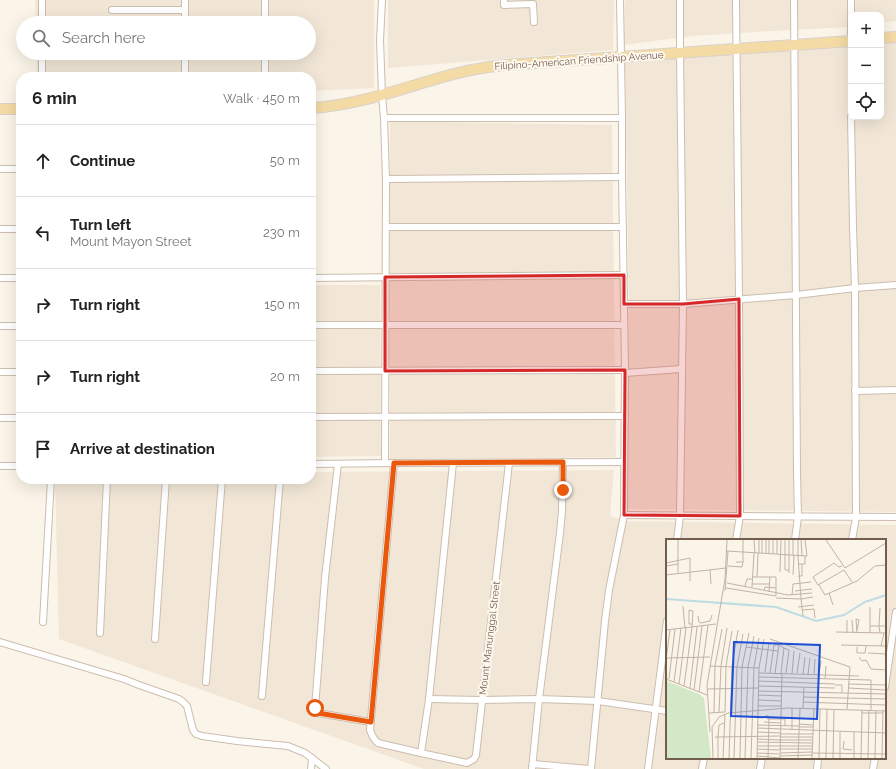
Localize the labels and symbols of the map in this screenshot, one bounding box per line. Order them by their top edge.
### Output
street label: Filipino-American Friendship Avenue [494,49,664,72]
route end [554,481,572,499]
inset map [666,539,886,759]
street label: Mount Manunggal Street [477,580,502,696]
route start [306,699,324,717]

